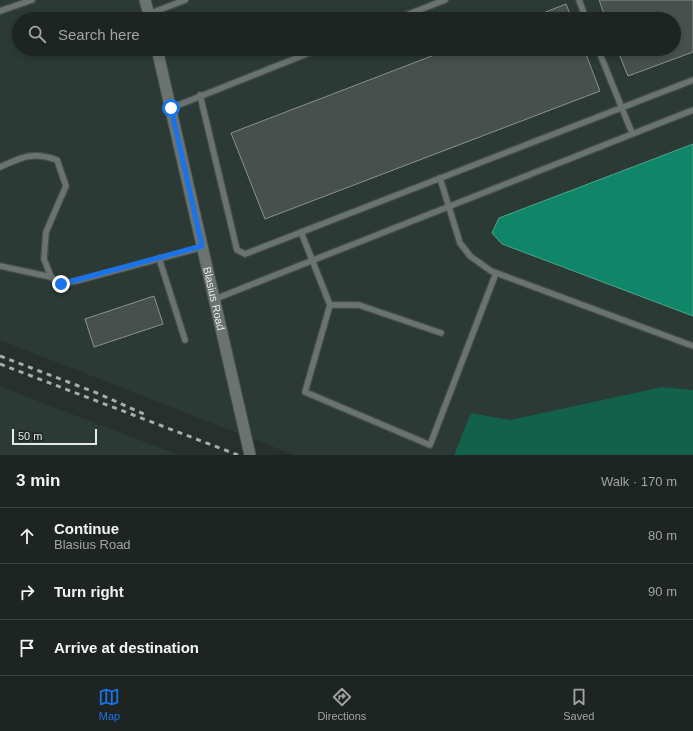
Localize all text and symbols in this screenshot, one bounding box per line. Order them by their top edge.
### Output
search box [12,12,681,56]
icon: search [26,23,48,45]
text: Search here [58,26,140,43]
route start [162,99,180,117]
street label: Blasius Road [201,266,227,332]
route end [52,275,70,293]
scale bar [12,427,97,446]
text: 50 m [18,430,42,442]
text: 3 min [16,471,60,490]
text: Walk · 170 m [601,474,677,489]
text: Continue [54,520,119,537]
icon: ahead [16,525,38,547]
text: 80 m [648,528,677,543]
text: Blasius Road [54,537,131,552]
icon: right [16,581,38,603]
text: Turn right [54,583,124,600]
text: 90 m [648,584,677,599]
icon: arrive [16,637,38,659]
text: Arrive at destination [54,639,199,656]
tab: Map [98,686,120,722]
tab: Directions [317,686,366,722]
tab: Saved [563,686,594,722]

